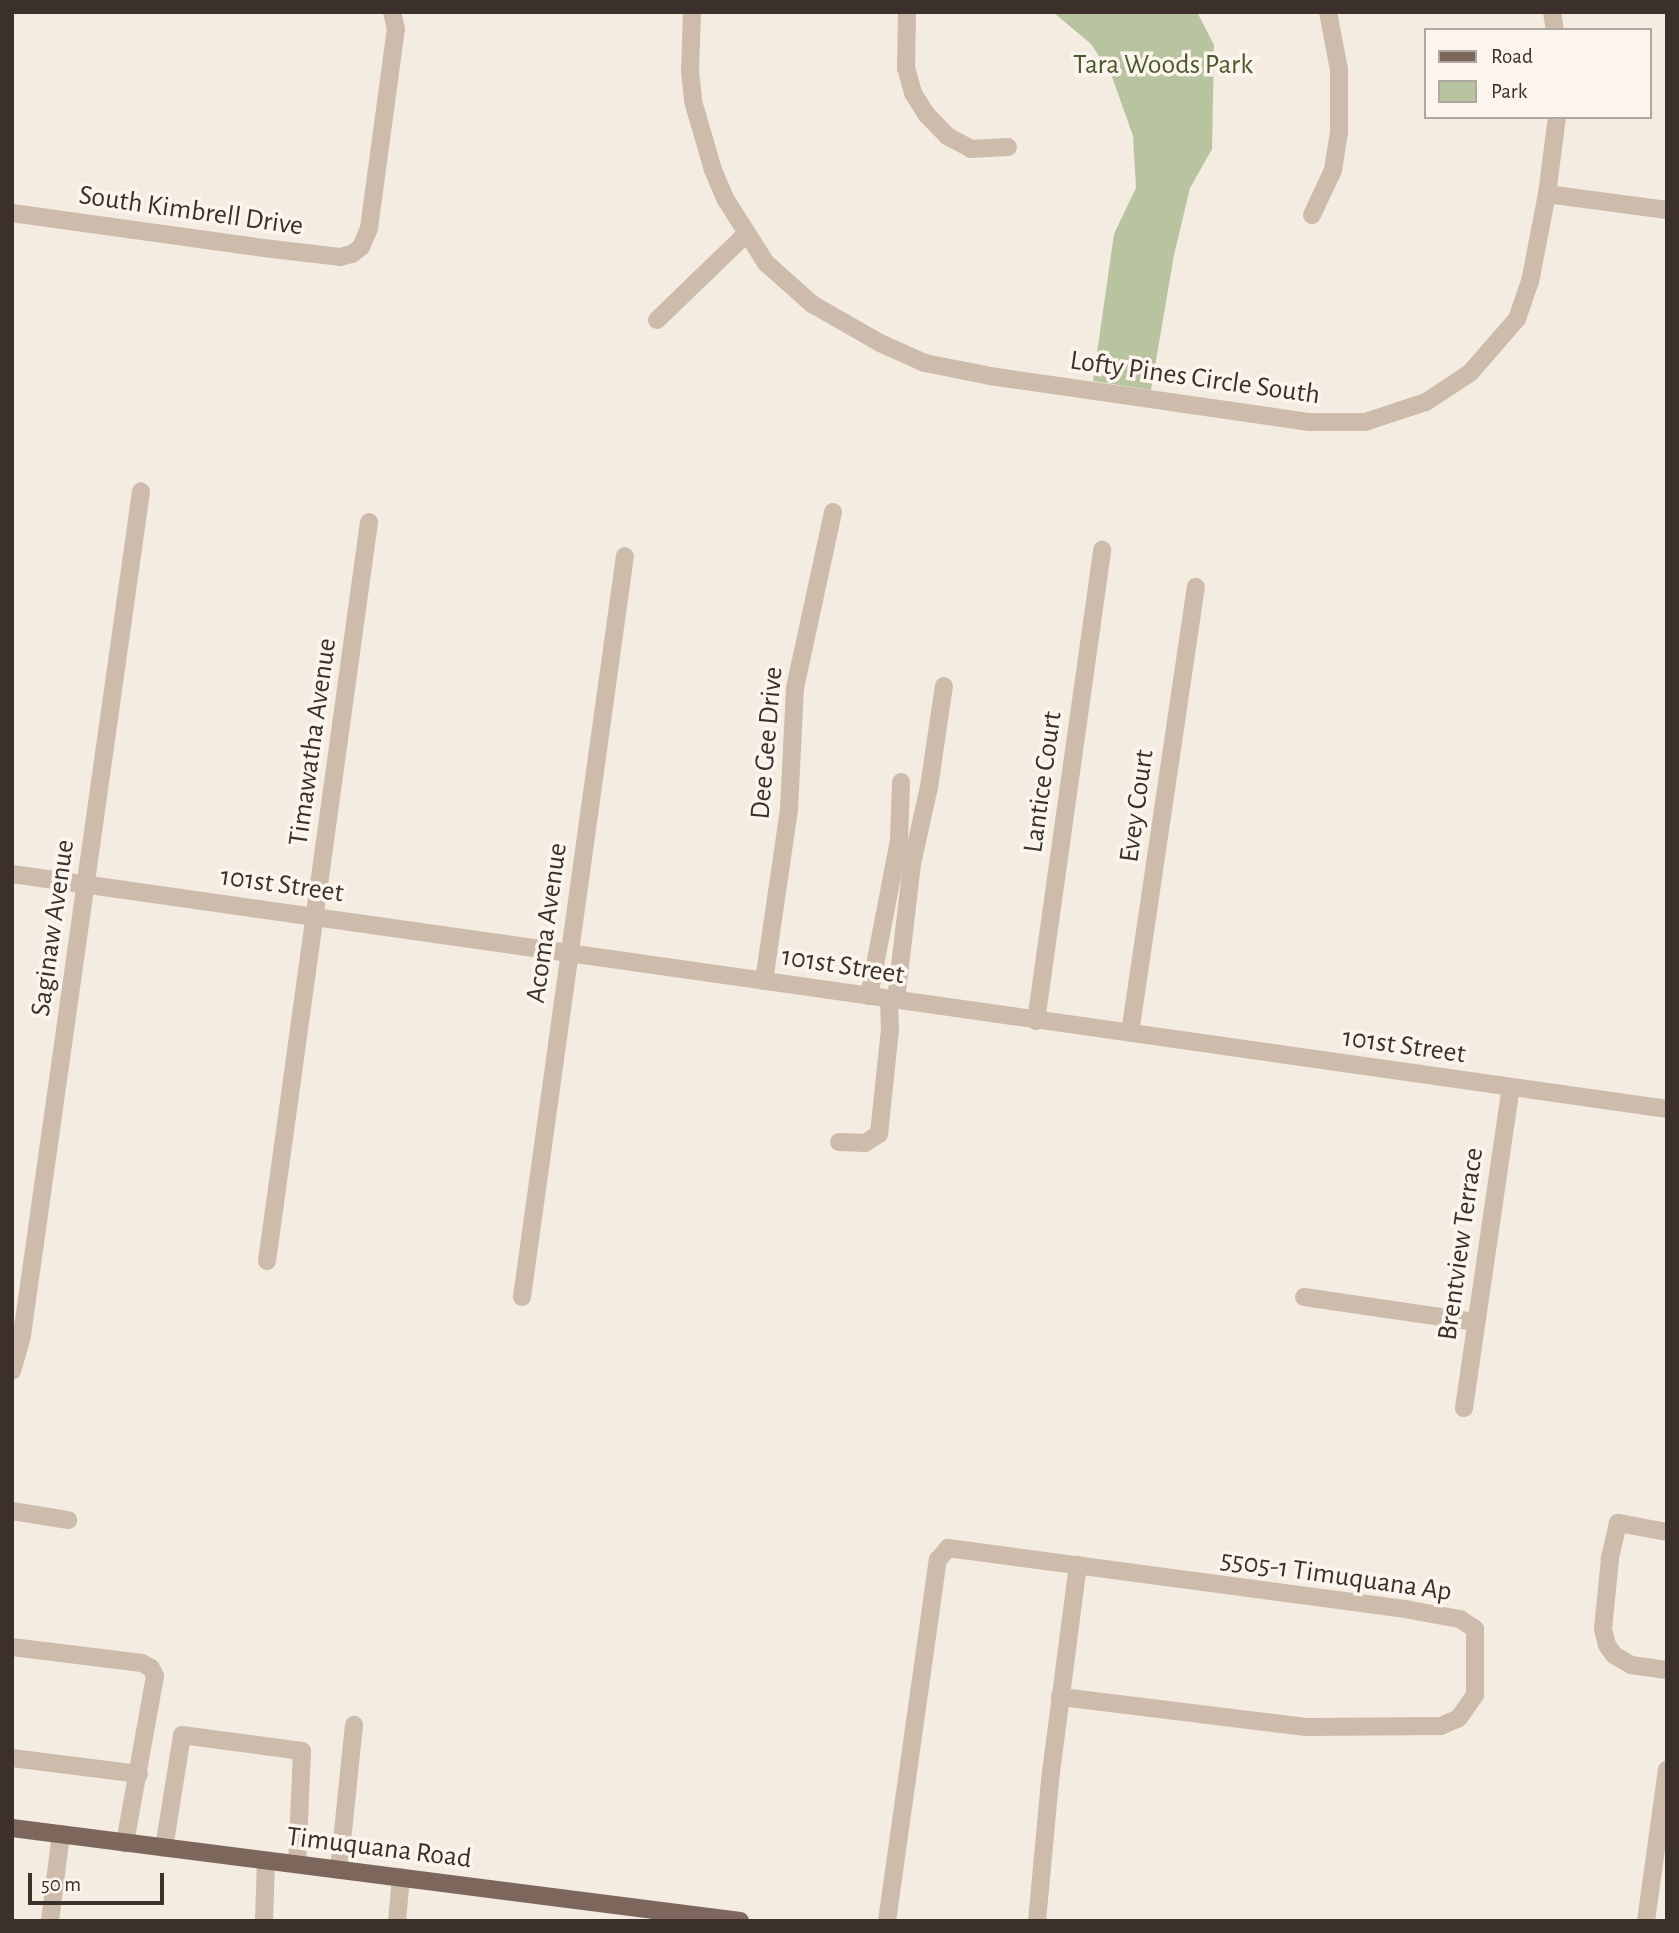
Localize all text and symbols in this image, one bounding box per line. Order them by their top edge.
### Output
legend [1424,28,1651,119]
text: Road [1491,46,1533,67]
park label: Tara Woods Park [1073,48,1253,82]
text: Park [1491,81,1527,102]
street label: South Kimbrell Drive [77,179,305,243]
street label: Lofty Pines Circle South [1068,344,1322,412]
street label: Timawatha Avenue [282,636,344,848]
street label: Dee Gee Drive [744,665,790,821]
street label: Lantice Court [1016,709,1070,855]
street label: Evey Court [1112,748,1162,864]
street label: Saginaw Avenue [24,837,82,1019]
street label: Acoma Avenue [519,841,575,1005]
street label: 101st Street [218,860,346,910]
street label: 101st Street [779,940,907,992]
street label: 101st Street [1340,1021,1468,1071]
street label: Brentview Terrace [1431,1145,1491,1343]
street label: 5505-1 Timuquana Ap [1218,1543,1454,1609]
street label: Timuquana Road [285,1820,473,1876]
scale bar [32,1860,168,1904]
text: 50 m [41,1874,81,1895]

